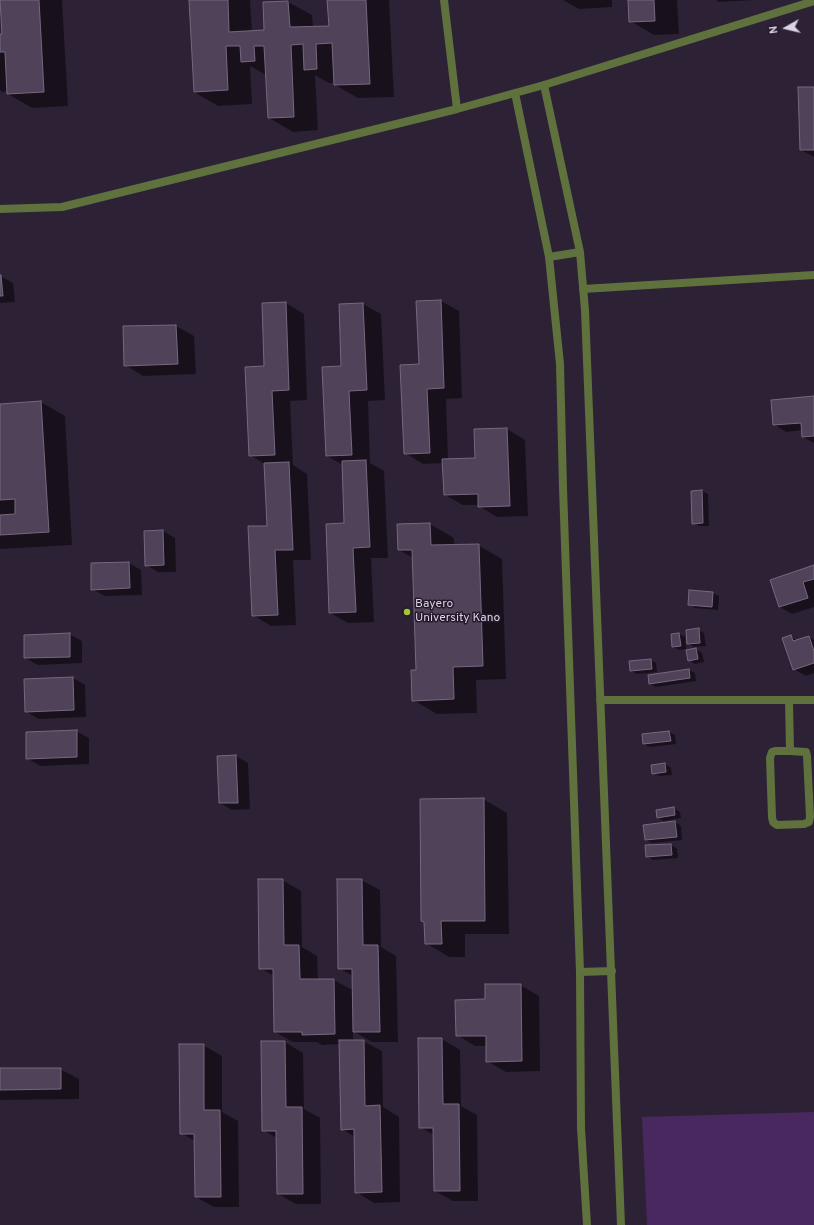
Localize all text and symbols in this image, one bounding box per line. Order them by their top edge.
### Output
north arrow [766,8,806,48]
text: N [767,25,782,35]
place label: Bayero University Kano [415,598,500,626]
marker: Bayero University Kano [402,607,412,617]

